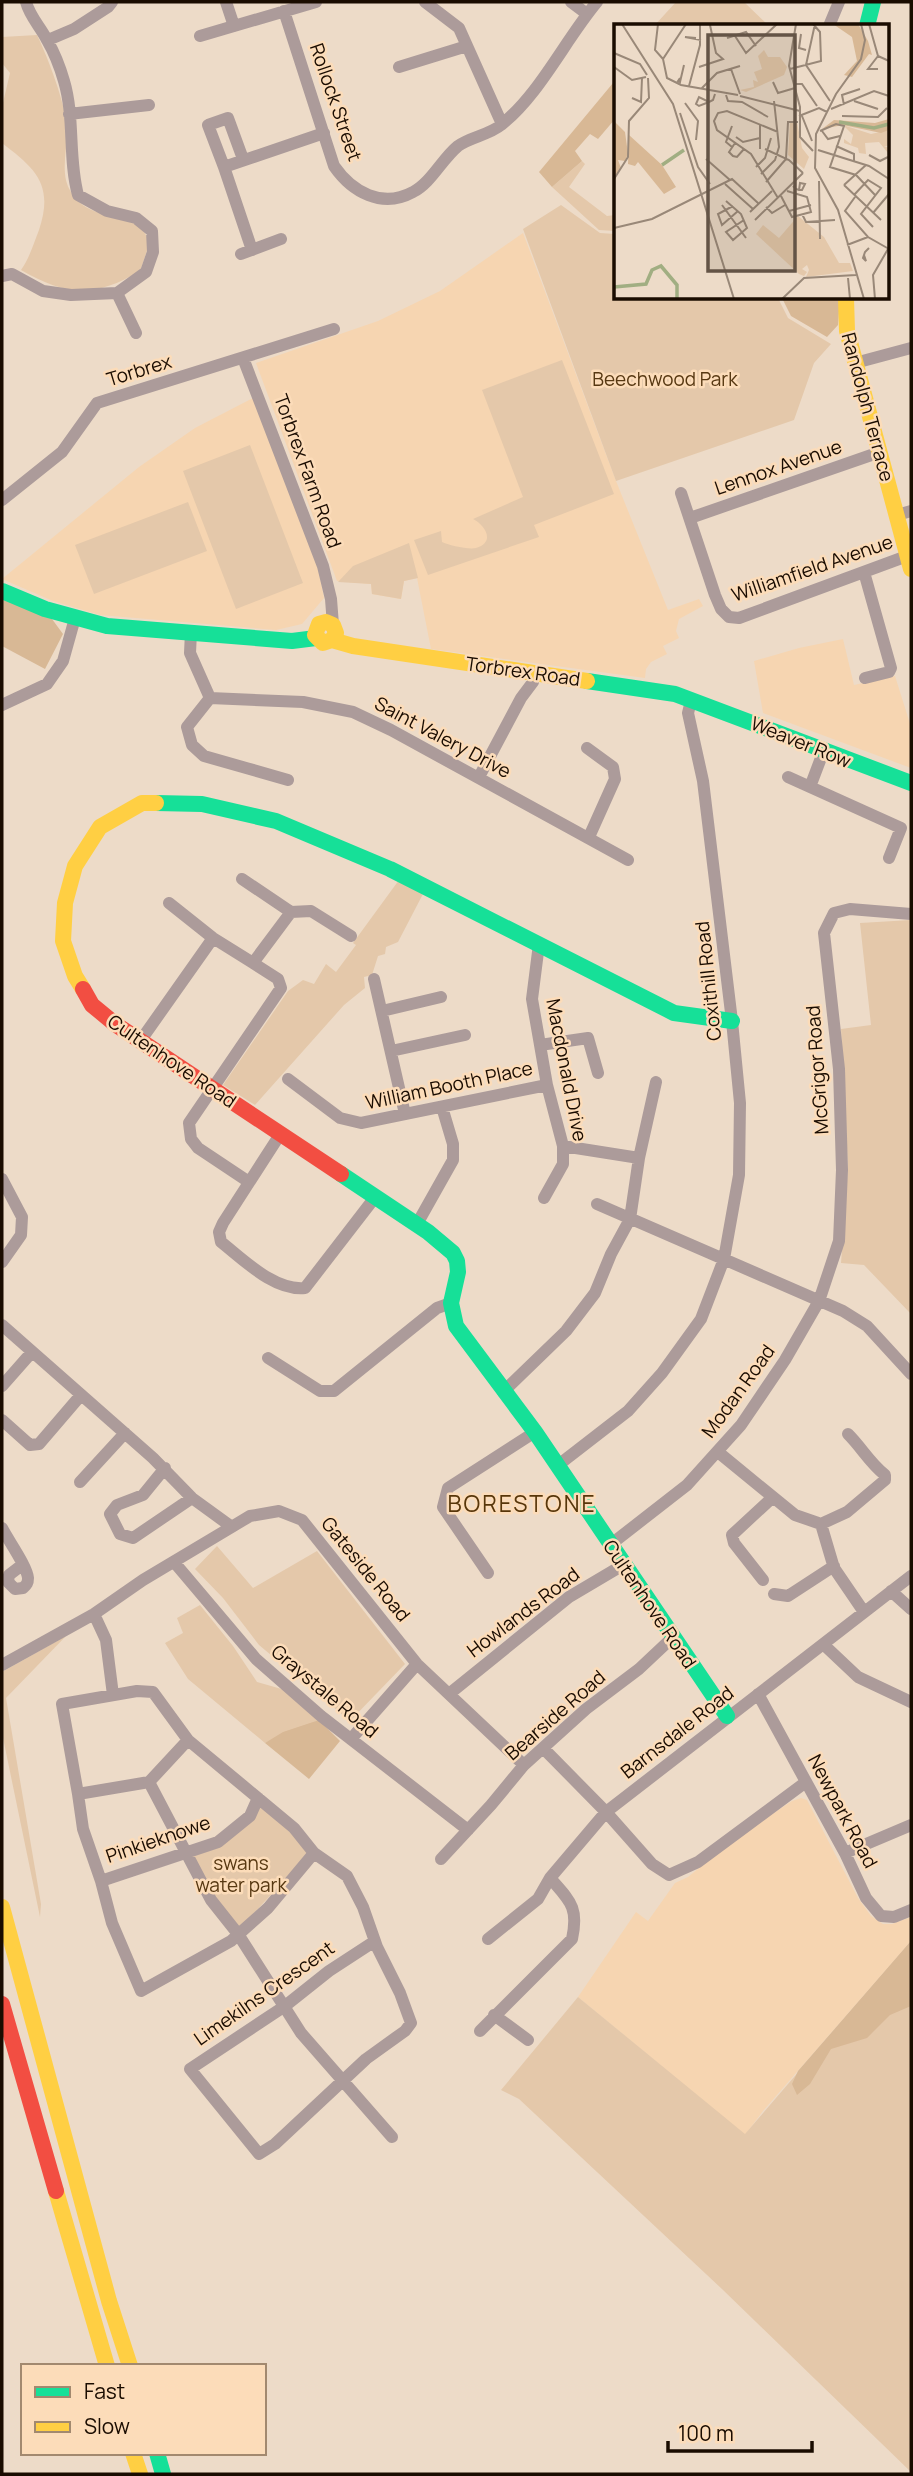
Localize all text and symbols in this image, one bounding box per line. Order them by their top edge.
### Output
inset map [614,24,888,299]
street label: Rollock Street [304,40,368,164]
street label: Randolph Terrace [836,330,900,484]
street label: Torbrex [103,348,175,392]
park label: Beechwood Park [592,366,738,392]
street label: Torbrex Farm Road [268,390,348,552]
street label: Lennox Avenue [711,433,845,501]
street label: Williamfield Avenue [728,528,896,608]
street label: Torbrex Road [464,650,582,692]
street label: Saint Valery Drive [370,690,516,784]
street label: Weaver Row [747,710,855,774]
street label: Coxithill Road [689,920,727,1042]
street label: Macdonald Drive [540,996,594,1144]
street label: McGrigor Road [800,1005,834,1135]
street label: Cultenhove Road [103,1008,241,1114]
street label: William Booth Place [363,1055,535,1115]
street label: Modan Road [695,1339,781,1443]
district label: BORESTONE [447,1487,597,1519]
street label: Gateside Road [316,1511,416,1627]
street label: Cultenhove Road [597,1535,703,1673]
street label: Howlands Road [461,1561,585,1663]
street label: Graystale Road [266,1638,384,1744]
street label: Bearside Road [499,1664,611,1766]
street label: Barnsdale Road [615,1680,739,1784]
street label: Newpark Road [802,1750,884,1872]
street label: Pinkieknowe [102,1809,214,1869]
park label: swans water park [195,1850,287,1898]
street label: Limekilns Crescent [189,1935,339,2051]
legend [21,2364,266,2455]
text: Fast [84,2377,125,2405]
scale bar [668,2410,811,2454]
text: Slow [84,2412,130,2440]
text: 100 m [678,2419,734,2447]

